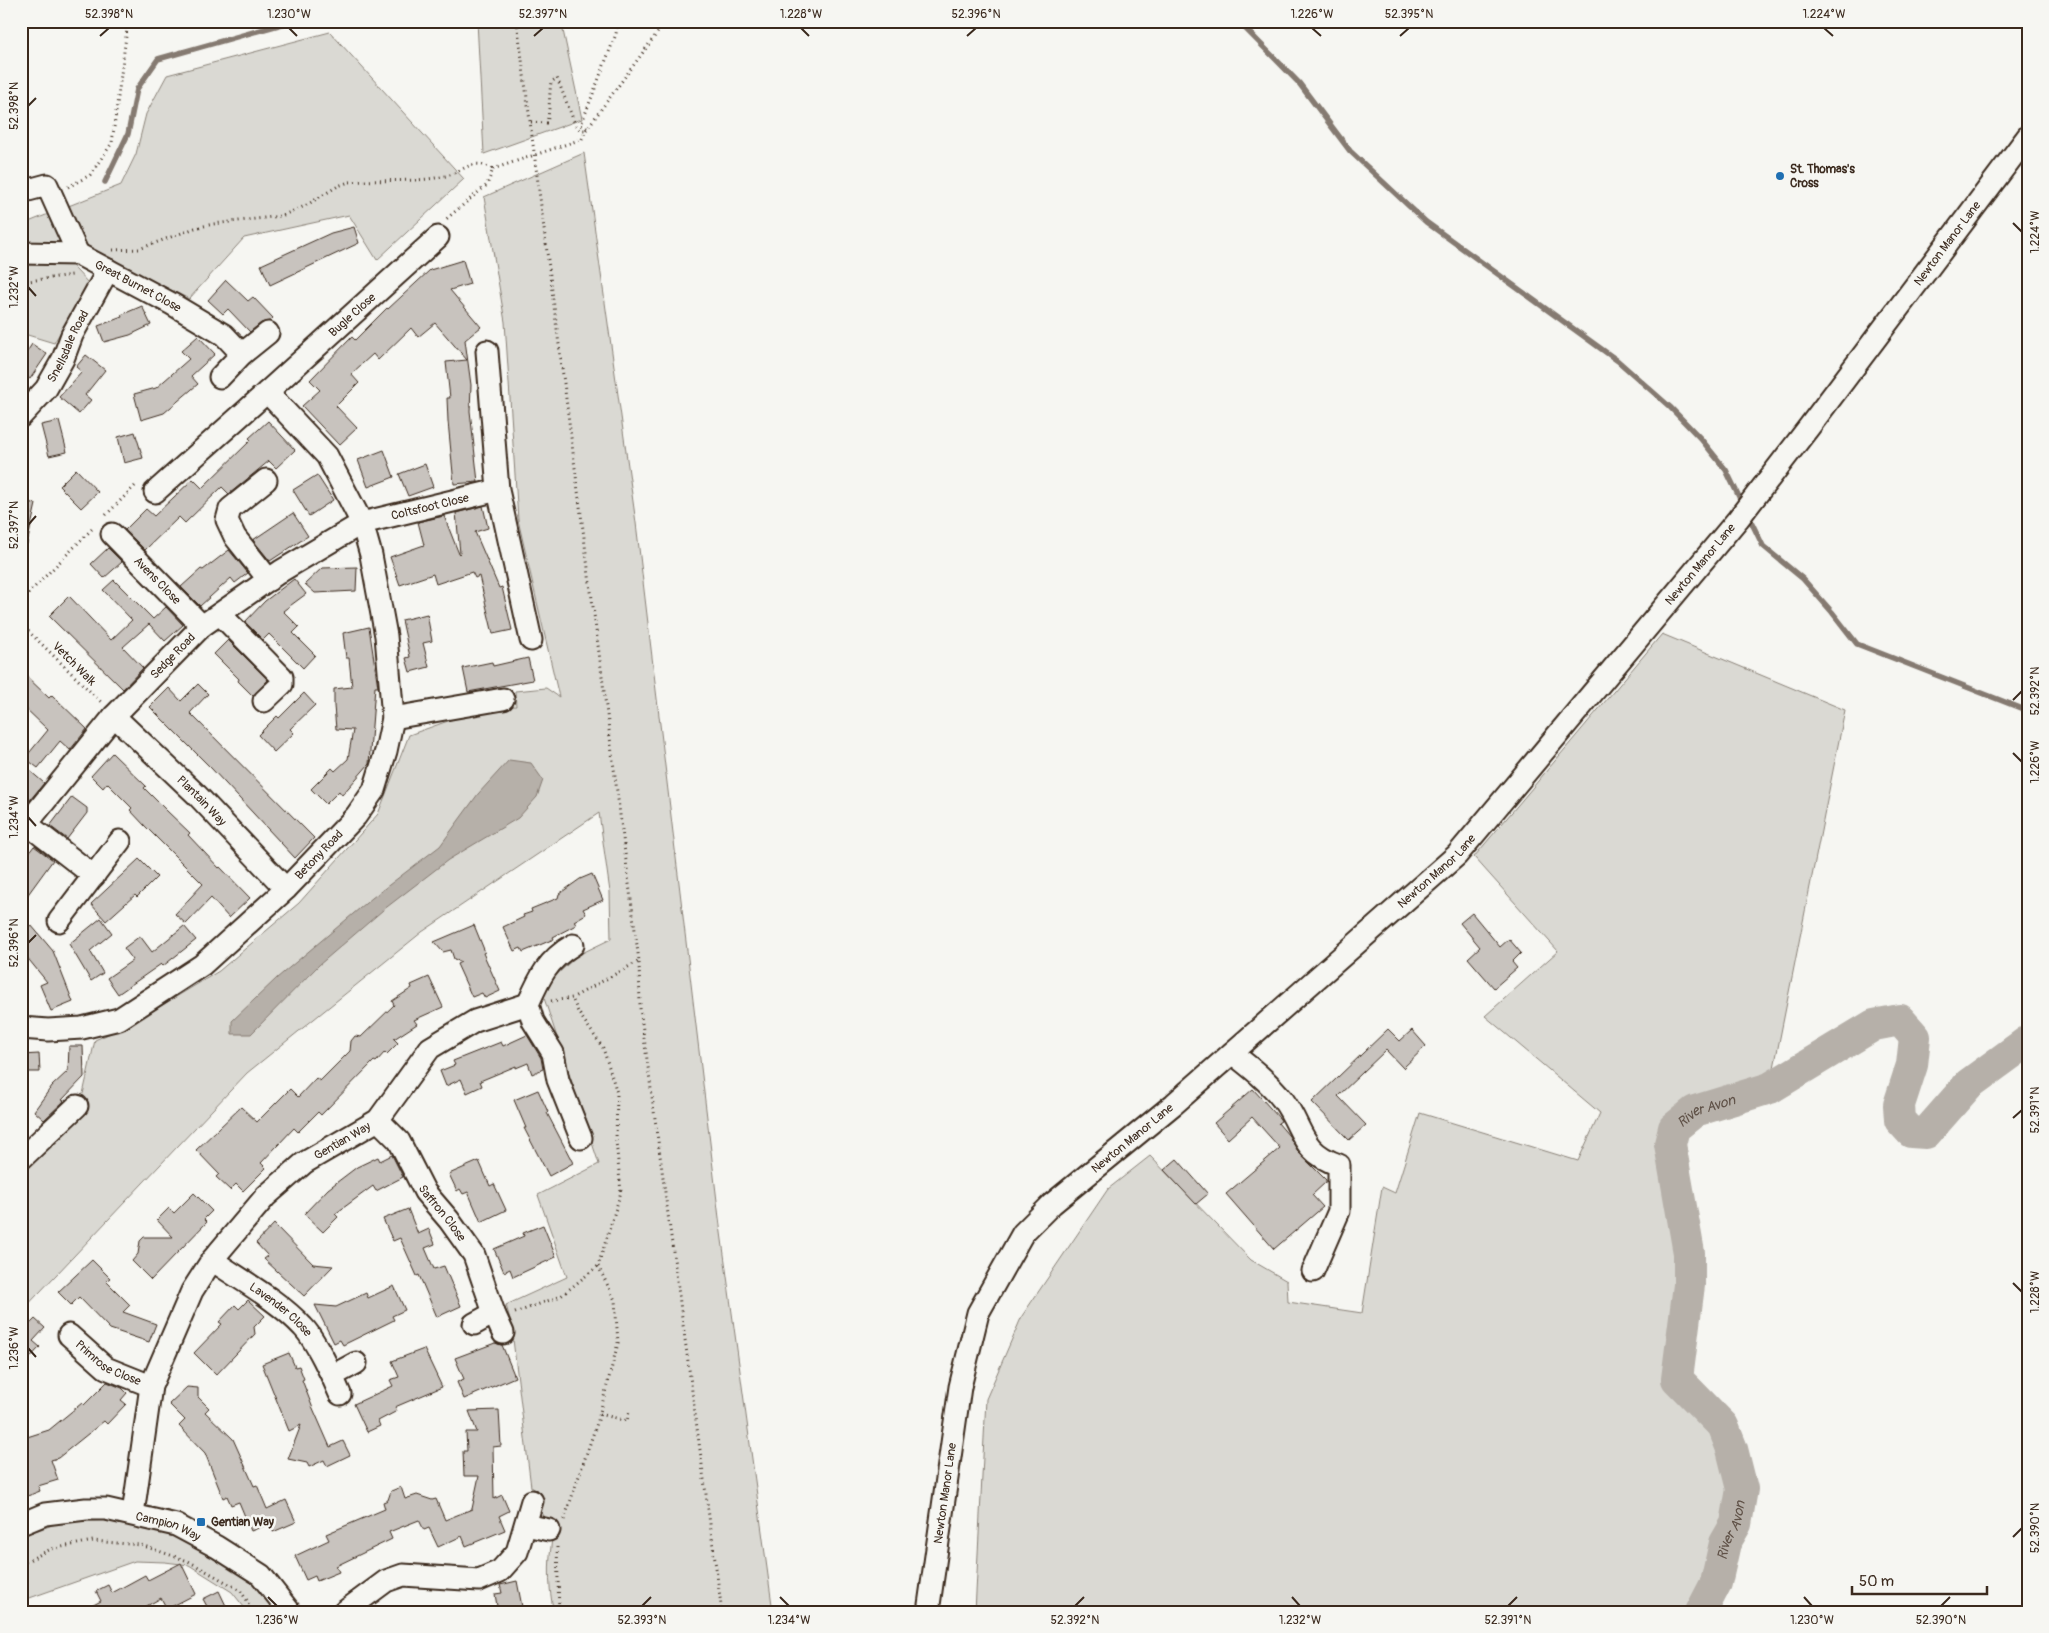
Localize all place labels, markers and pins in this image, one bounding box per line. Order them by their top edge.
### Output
place label: St. Thomas's Cross [1790,162,1855,191]
marker: St. Thomas's Cross [1774,170,1786,182]
place label: Gentian Way [211,1515,275,1530]
marker: Gentian Way [195,1516,207,1528]

